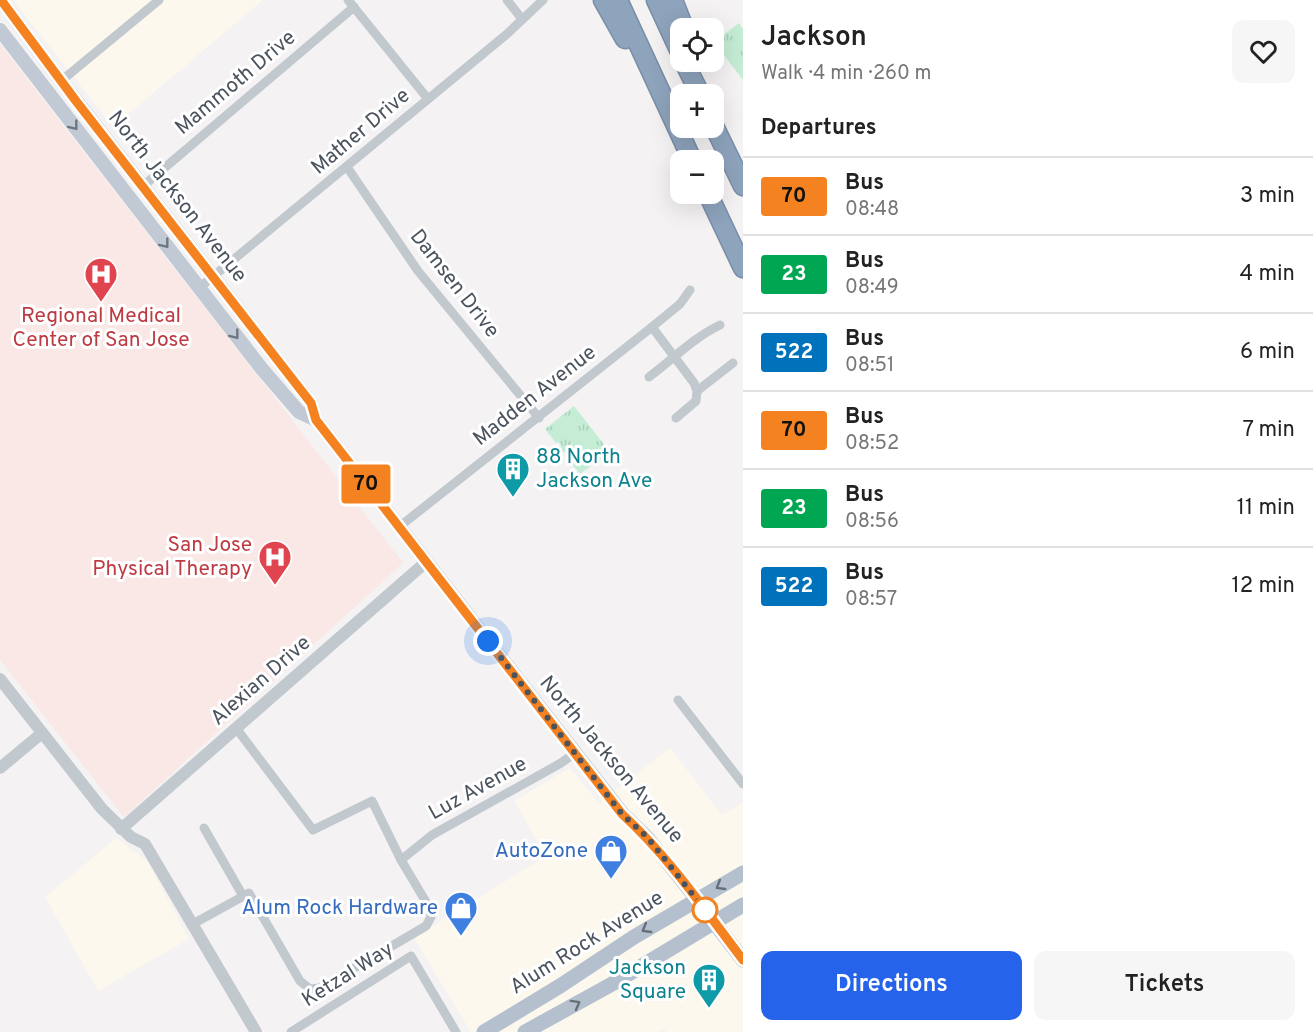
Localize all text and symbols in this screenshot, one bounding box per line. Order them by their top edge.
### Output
map controls [670,18,724,204]
button: locate [670,18,724,72]
text: Jackson [761,20,867,56]
button: heart [1232,20,1295,83]
street label: Mammoth Drive [170,25,302,141]
text: Walk · 4 min · 260 m [761,61,932,87]
street label: Mather Drive [306,83,416,181]
button: + [670,84,724,138]
street label: North Jackson Avenue [101,106,253,288]
text: Departures [761,115,877,142]
one-way arrow [67,119,78,130]
button: − [670,150,724,204]
text: Bus [845,170,884,197]
text: 70 [781,183,807,210]
text: 3 min [1240,183,1295,210]
text: 08:48 [845,197,899,223]
street label: Damsen Drive [403,224,505,344]
one-way arrow [158,237,169,248]
text: Bus [845,248,884,275]
hospital icon: Regional Medical Center of San Jose [83,256,119,303]
text: 23 [781,261,807,288]
text: 4 min [1240,261,1295,288]
text: 08:49 [845,275,899,301]
place label: Regional Medical Center of San Jose [12,303,190,354]
text: Bus [845,326,884,353]
one-way arrow [228,328,239,339]
text: 522 [775,339,813,366]
text: 6 min [1240,339,1295,366]
street label: Madden Avenue [468,340,602,452]
text: 08:51 [845,353,894,379]
text: Bus [845,404,884,431]
text: 70 [781,417,807,444]
text: 7 min [1243,417,1295,444]
text: 08:52 [845,431,899,457]
place label: 88 North Jackson Ave [536,444,652,495]
building icon: 88 North Jackson Ave [495,451,531,498]
line badge: 70 [339,464,393,504]
text: 70 [353,471,379,498]
text: Bus [845,482,884,509]
text: 23 [781,495,807,522]
text: 11 min [1237,495,1295,522]
text: 08:56 [845,509,899,535]
place label: San Jose Physical Therapy [92,532,252,583]
hospital icon: San Jose Physical Therapy [257,539,293,586]
text: Bus [845,560,884,587]
text: 522 [775,573,813,600]
text: 12 min [1232,573,1295,600]
text: 08:57 [845,587,897,613]
your location [473,626,503,656]
street label: Alexian Drive [205,630,317,732]
street label: North Jackson Avenue [533,671,689,849]
street label: Luz Avenue [424,751,532,827]
shop icon: AutoZone [593,833,629,880]
place label: AutoZone [495,838,588,865]
one-way arrow [716,879,726,891]
street label: Alum Rock Avenue [505,885,669,1001]
shop icon: Alum Rock Hardware [443,890,479,937]
place label: Alum Rock Hardware [242,895,438,922]
unlabelled marker [692,897,718,923]
one-way arrow [642,922,652,934]
street label: Ketzal Way [297,936,399,1014]
button: Directions [761,951,1022,1020]
button: Tickets [1034,951,1295,1020]
place label: Jackson Square [609,955,686,1006]
building icon: Jackson Square [691,962,727,1009]
one-way arrow [570,1000,580,1011]

